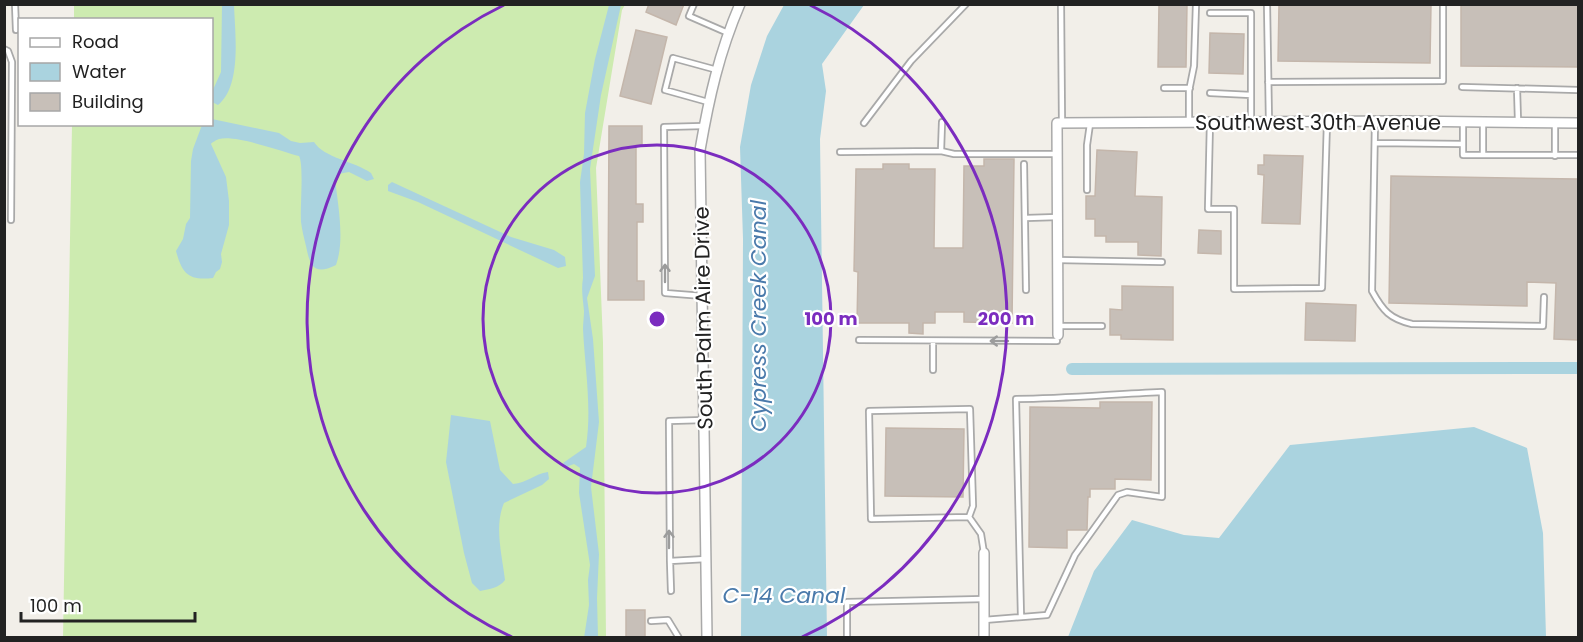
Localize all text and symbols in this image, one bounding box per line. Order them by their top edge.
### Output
legend [18,18,213,126]
text: Road [72,29,119,54]
text: Water [72,59,126,84]
text: Building [72,89,144,114]
street label: Southwest 30th Avenue [1195,108,1441,137]
water label: Cypress Creek Canal [743,199,774,432]
street label: South Palm Aire Drive [687,206,719,430]
one-way arrow [659,263,671,283]
text: 100 m [804,306,858,331]
text: 200 m [978,306,1034,331]
centre of rings [647,309,667,329]
one-way arrow [989,335,1009,347]
one-way arrow [664,530,675,550]
water label: C-14 Canal [723,580,846,611]
scale bar [21,585,195,623]
text: 100 m [30,593,82,618]

